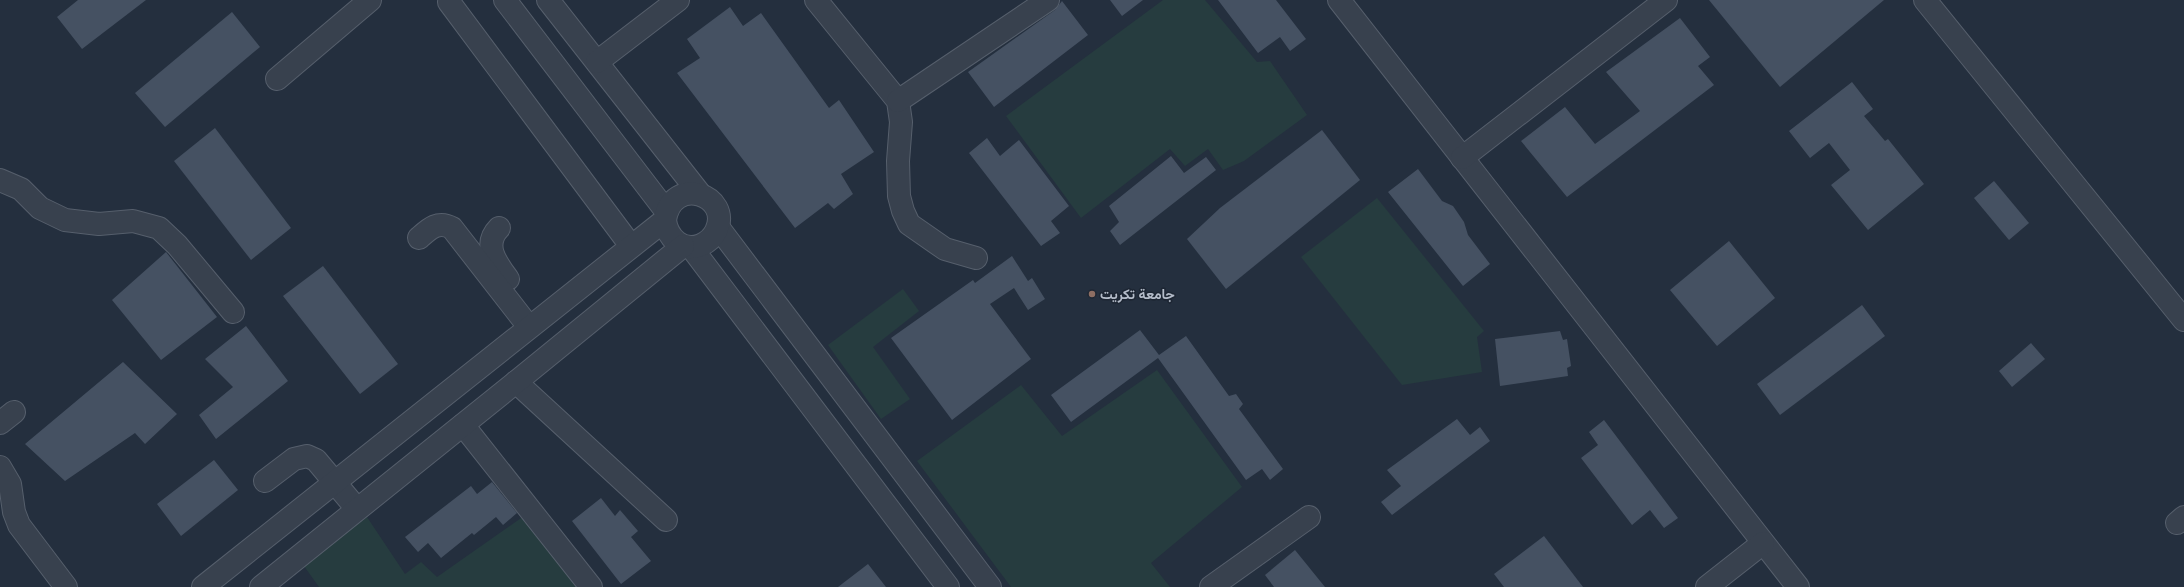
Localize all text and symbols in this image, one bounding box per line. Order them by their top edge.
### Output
place label: جامعة تكريت [1100,286,1175,303]
marker: جامعة تكريت [1087,289,1097,299]

